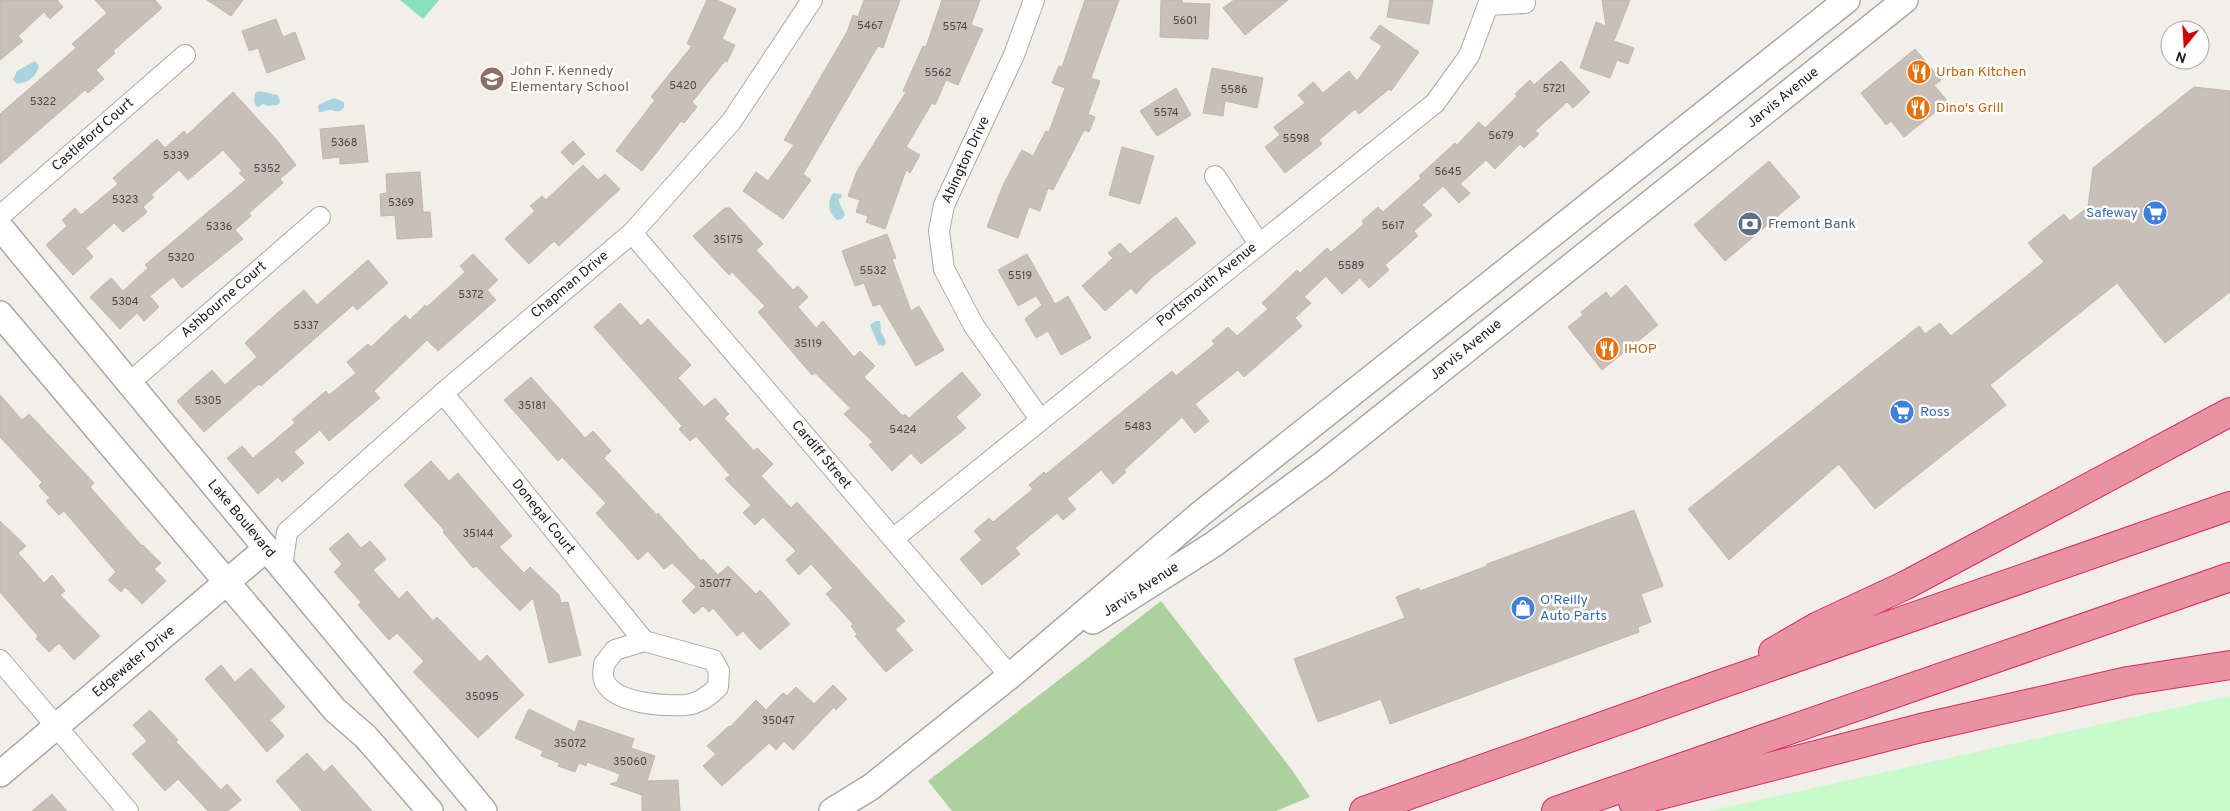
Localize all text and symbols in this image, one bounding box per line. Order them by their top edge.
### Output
house number: 5601 [1173,14,1197,28]
house number: 5467 [857,19,883,33]
house number: 5574 [942,20,968,34]
north arrow [2160,20,2210,70]
text: N [2174,46,2189,66]
restaurant icon: Urban Kitchen [1906,59,1932,85]
place label: John F. Kennedy Elementary School [510,63,629,96]
street label: Jarvis Avenue [1744,64,1822,132]
place label: Urban Kitchen [1936,64,2026,81]
school or university icon: John F. Kennedy Elementary School [479,66,505,92]
house number: 5562 [925,66,951,80]
house number: 5420 [669,79,697,93]
house number: 5721 [1542,82,1566,96]
house number: 5586 [1221,83,1247,97]
house number: 5322 [30,95,56,109]
street label: Castleford Court [49,95,137,175]
restaurant icon: Dino's Grill [1905,95,1931,121]
place label: Dino's Grill [1936,100,2004,117]
house number: 5574 [1153,106,1179,120]
street label: Abington Drive [938,114,994,206]
house number: 5679 [1488,129,1514,143]
house number: 5598 [1283,132,1309,146]
house number: 5368 [331,136,357,150]
house number: 5339 [163,149,189,163]
house number: 5352 [254,162,280,176]
house number: 5645 [1434,165,1462,179]
house number: 5323 [112,193,138,207]
house number: 5369 [388,196,414,210]
supermarket icon: Safeway [2142,200,2168,226]
place label: Safeway [2086,205,2138,222]
bank icon: Fremont Bank [1737,211,1763,237]
place label: Fremont Bank [1768,216,1856,233]
house number: 5617 [1381,219,1405,233]
house number: 5336 [206,220,232,234]
house number: 35175 [713,233,743,247]
street label: Portsmouth Avenue [1153,239,1261,331]
street label: Chapman Drive [528,248,612,322]
house number: 5320 [167,251,195,265]
street label: Ashbourne Court [178,258,270,342]
house number: 5589 [1338,259,1364,273]
house number: 5532 [860,264,886,278]
house number: 5519 [1008,269,1032,283]
house number: 5372 [458,288,484,302]
house number: 5304 [111,295,139,309]
street label: Jarvis Avenue [1427,316,1505,384]
house number: 5337 [293,319,319,333]
restaurant icon: IHOP [1594,336,1620,362]
house number: 35119 [794,337,822,351]
place label: IHOP [1624,341,1657,358]
house number: 5305 [194,394,222,408]
house number: 35181 [518,399,546,413]
supermarket icon: Ross [1889,399,1915,425]
place label: Ross [1920,404,1950,421]
street label: Cardiff Street [787,417,855,493]
house number: 5483 [1124,420,1152,434]
house number: 5424 [889,423,917,437]
street label: Donegal Court [508,476,578,558]
street label: Lake Boulevard [204,477,278,561]
house number: 35144 [463,527,494,541]
street label: Jarvis Avenue [1100,559,1182,621]
house number: 35077 [699,577,731,591]
place label: O'Reilly Auto Parts [1540,592,1607,625]
shop icon: O'Reilly Auto Parts [1510,595,1536,621]
street label: Edgewater Drive [89,622,179,702]
house number: 35095 [465,690,499,704]
house number: 35047 [762,714,795,728]
house number: 35072 [554,737,586,751]
house number: 35060 [613,755,647,769]

